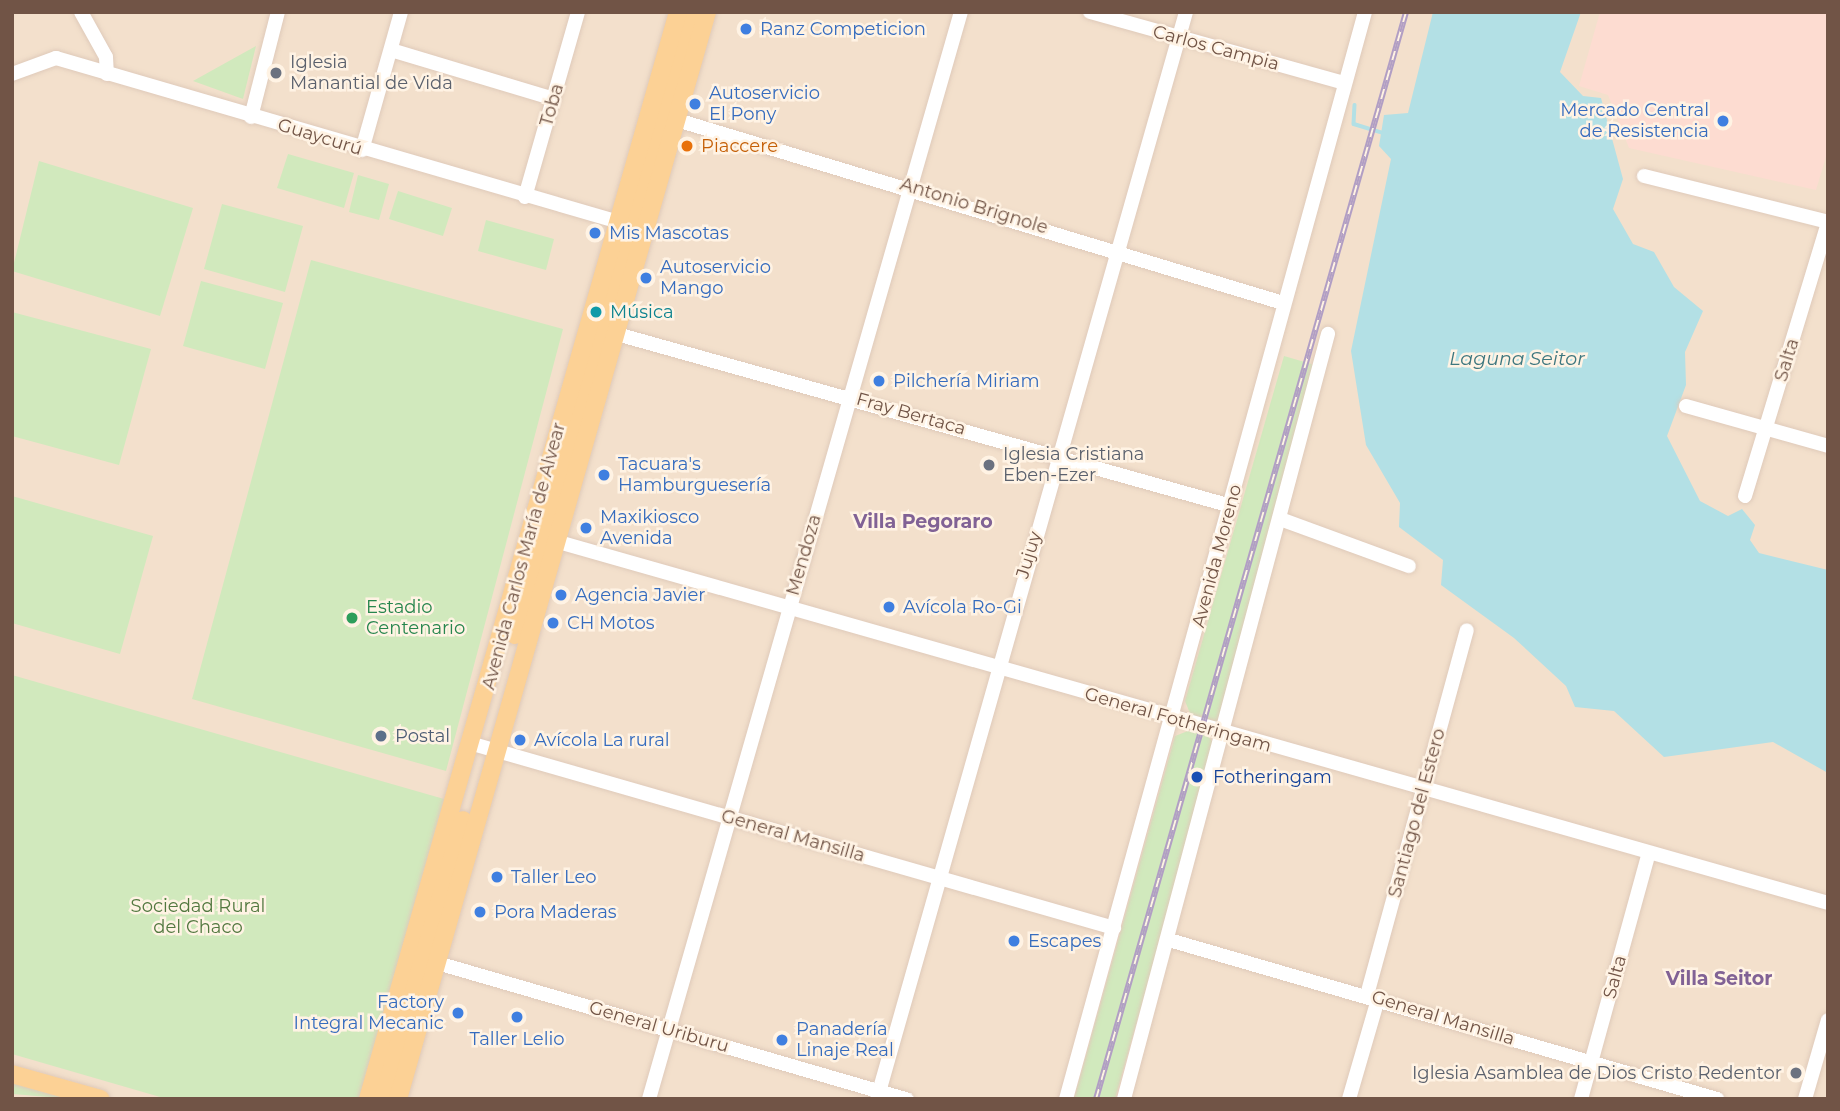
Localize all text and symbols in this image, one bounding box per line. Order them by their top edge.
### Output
place label: Ranz Competicion [760,18,926,40]
marker: Ranz Competicion [738,21,754,37]
street label: Carlos Campia [1150,21,1282,75]
place label: Iglesia Manantial de Vida [290,52,453,94]
marker: Iglesia Manantial de Vida [268,65,284,81]
street label: Toba [536,81,568,129]
place label: Autoservicio El Pony [709,83,820,126]
marker: Autoservicio El Pony [687,96,703,112]
place label: Mercado Central de Resistencia [1560,100,1709,142]
marker: Mercado Central de Resistencia [1715,113,1731,129]
street label: Guaycurú [275,114,365,160]
place label: Piaccere [701,135,778,157]
marker: Piaccere [679,138,695,154]
street label: Antonio Brignole [898,173,1050,239]
place label: Mis Mascotas [609,222,729,244]
marker: Mis Mascotas [587,225,603,241]
place label: Autoservicio Mango [660,257,771,300]
marker: Autoservicio Mango [638,270,654,286]
place label: Música [610,301,674,323]
marker: Música [588,304,604,320]
street label: Salta [1770,336,1804,384]
water label: Laguna Seitor [1449,348,1585,370]
place label: Pilchería Miriam [893,370,1040,392]
marker: Pilchería Miriam [871,373,887,389]
street label: Fray Bertaca [854,388,968,440]
street label: Avenida Carlos María de Alvear [478,420,570,692]
place label: Iglesia Cristiana Eben-Ezer [1003,444,1144,486]
place label: Tacuara's Hamburguesería [618,454,771,496]
marker: Iglesia Cristiana Eben-Ezer [981,457,997,473]
marker: Tacuara's Hamburguesería [596,467,612,483]
street label: Avenida Moreno [1188,482,1246,630]
place label: Maxikiosco Avenida [600,507,699,550]
district label: Villa Pegoraro [853,511,993,533]
street label: Mendoza [782,512,826,598]
marker: Maxikiosco Avenida [578,520,594,536]
street label: Jujuy [1012,529,1046,581]
place label: Agencia Javier [575,584,706,606]
marker: Agencia Javier [553,587,569,603]
place label: Avícola Ro-Gi [903,596,1022,618]
place label: Estadio Centenario [366,597,465,640]
marker: Avícola Ro-Gi [881,599,897,615]
marker: Estadio Centenario [344,610,360,626]
place label: CH Motos [567,612,655,634]
marker: CH Motos [545,615,561,631]
street label: General Fotheringam [1082,683,1274,757]
place label: Postal [395,725,450,747]
street label: Santiago del Estero [1384,726,1450,900]
marker: Postal [373,728,389,744]
place label: Avícola La rural [534,729,670,751]
marker: Avícola La rural [512,732,528,748]
place label: Fotheringam [1213,766,1332,788]
marker: Fotheringam [1187,767,1207,787]
street label: General Mansilla [719,805,867,867]
place label: Taller Leo [511,866,597,888]
marker: Taller Leo [489,869,505,885]
park label: Sociedad Rural del Chaco [131,896,265,939]
place label: Pora Maderas [494,901,617,923]
marker: Pora Maderas [472,904,488,920]
place label: Escapes [1028,930,1101,952]
marker: Escapes [1006,933,1022,949]
street label: Salta [1599,953,1631,1001]
district label: Villa Seitor [1666,968,1772,990]
street label: General Mansilla [1369,986,1517,1050]
place label: Factory Integral Mecanic [294,992,444,1034]
street label: General Uriburu [587,997,731,1057]
marker: Factory Integral Mecanic [450,1005,466,1021]
marker: Taller Lelio [509,1009,525,1025]
place label: Panadería Linaje Real [796,1019,894,1062]
place label: Taller Lelio [469,1028,565,1050]
marker: Panadería Linaje Real [774,1032,790,1048]
place label: Iglesia Asamblea de Dios Cristo Redentor [1412,1062,1782,1084]
marker: Iglesia Asamblea de Dios Cristo Redentor [1788,1065,1804,1081]

